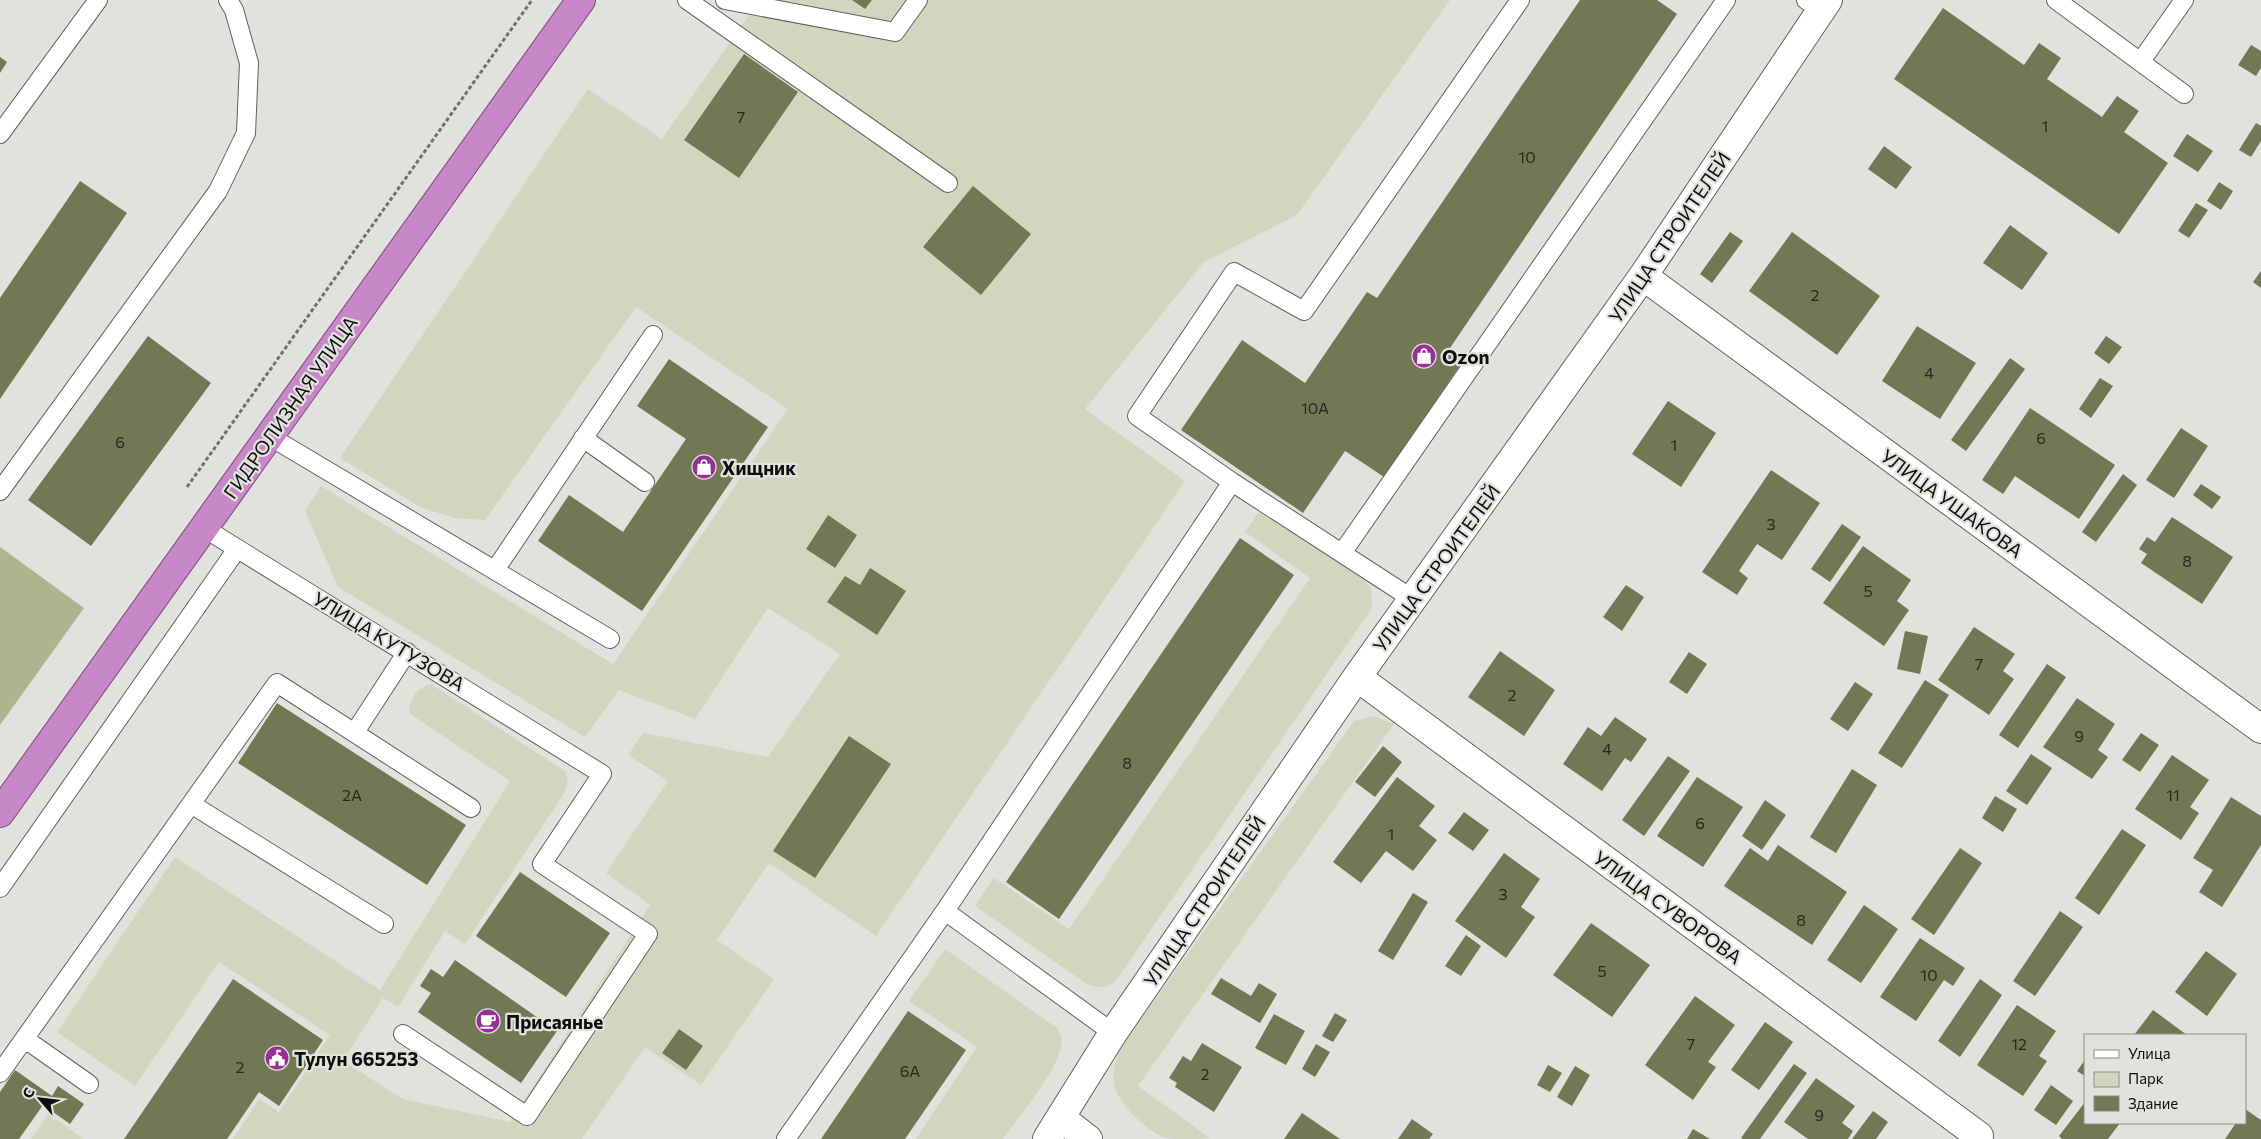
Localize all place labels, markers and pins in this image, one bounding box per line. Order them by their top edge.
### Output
shop icon: Ozon [1411,343,1437,369]
place label: Ozon [1442,345,1490,368]
shop icon: Хищник [691,454,717,480]
place label: Хищник [722,456,796,479]
cafe icon: Присаянье [475,1008,501,1034]
place label: Присаянье [506,1010,603,1033]
public building icon: Тулун 665253 [264,1045,290,1071]
place label: Тулун 665253 [294,1047,419,1070]

